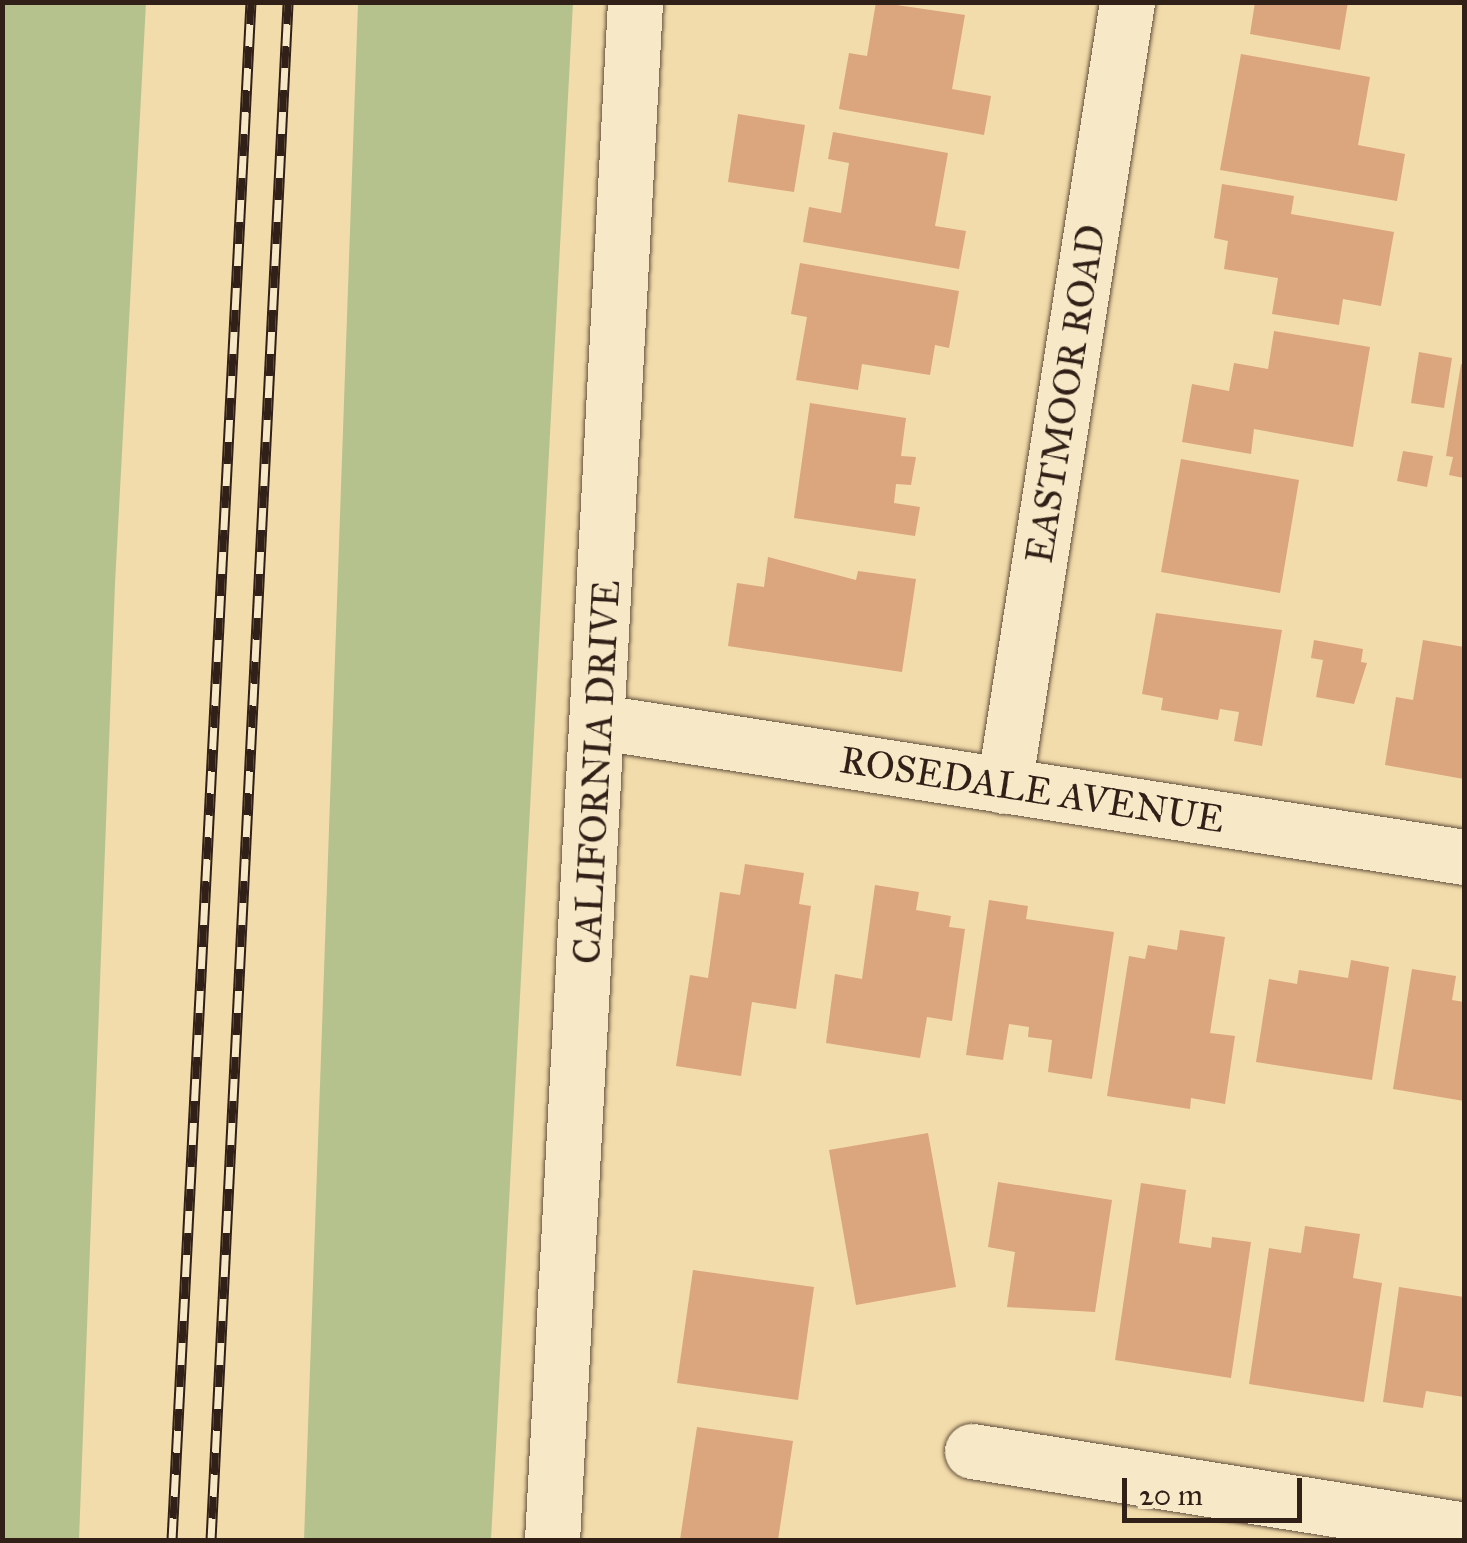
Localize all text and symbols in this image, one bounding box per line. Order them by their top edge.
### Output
street label: EASTMOOR ROAD [1017,222,1115,566]
street label: CALIFORNIA DRIVE [564,579,630,965]
street label: ROSEDALE AVENUE [837,737,1227,843]
scale bar [1127,1458,1307,1520]
text: 20 m [1139,1477,1203,1513]

